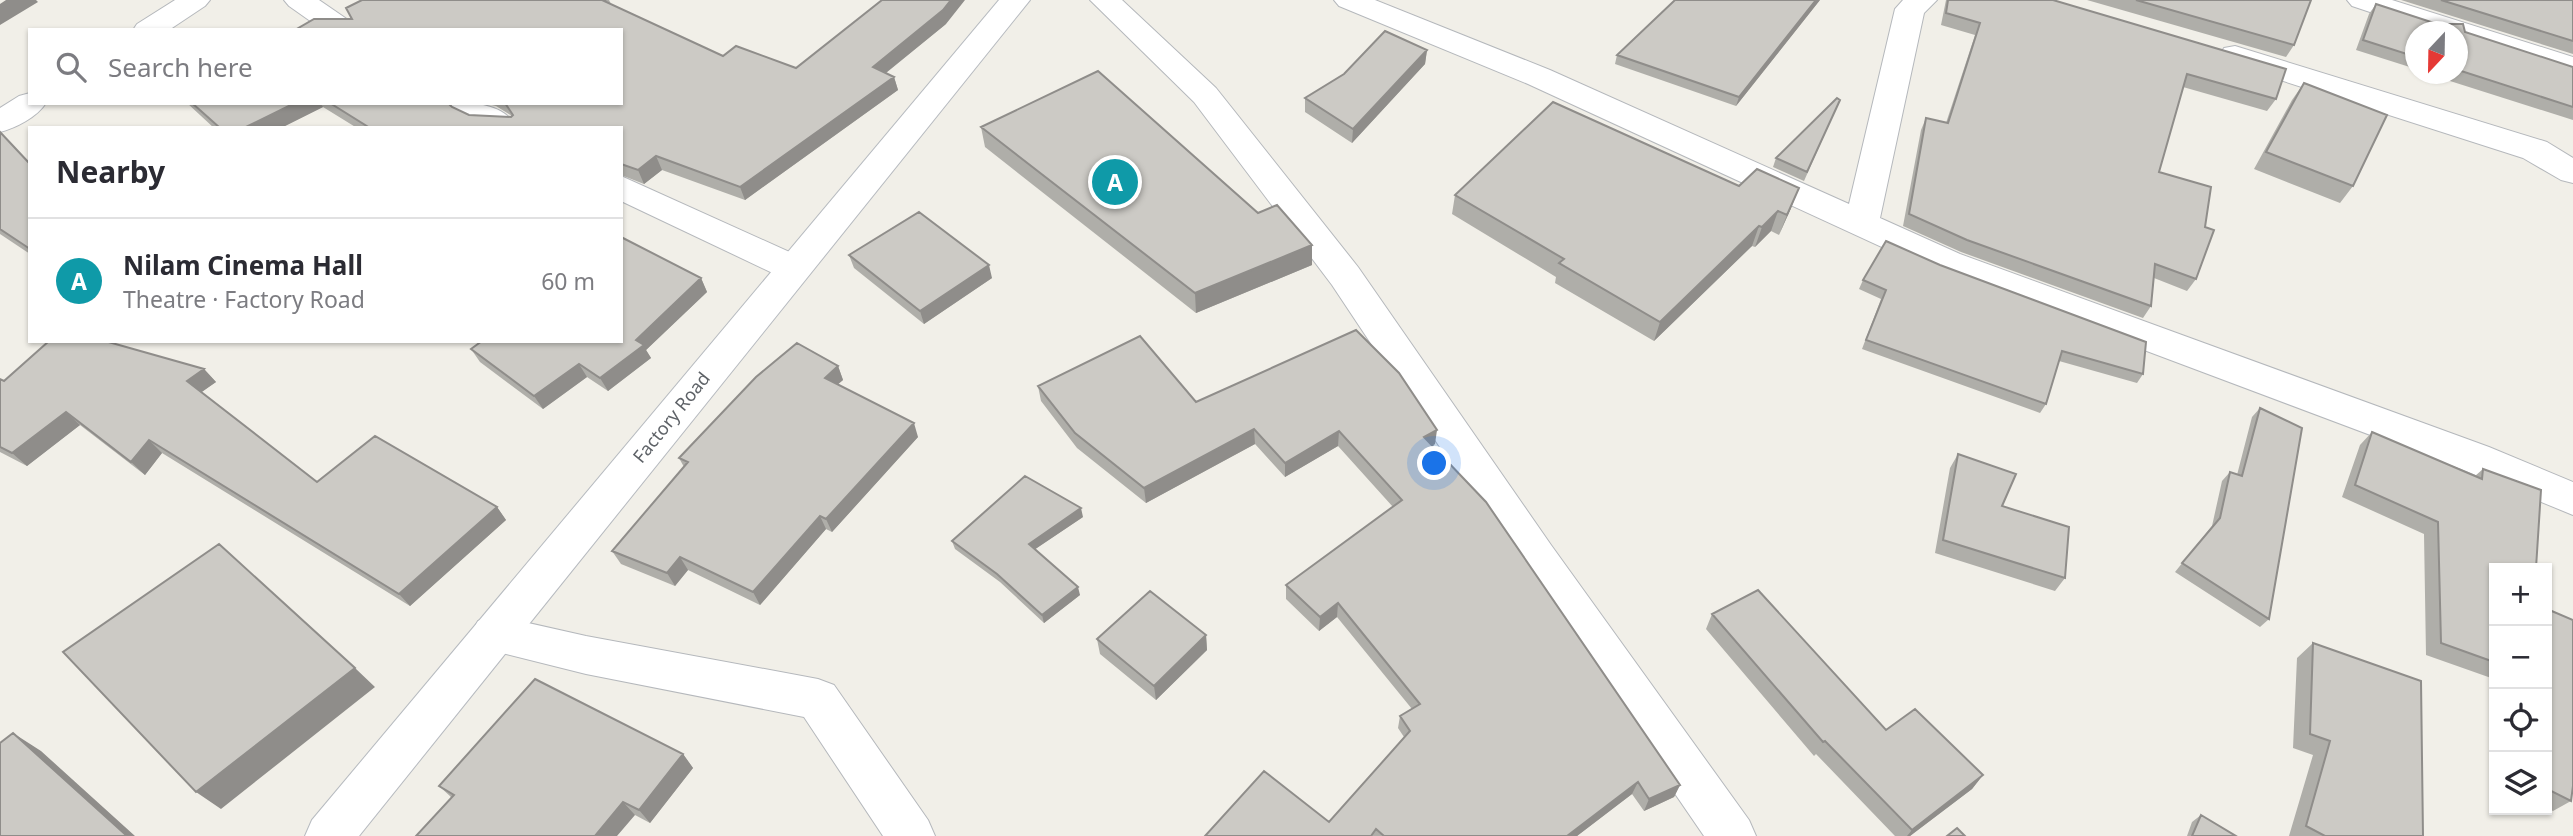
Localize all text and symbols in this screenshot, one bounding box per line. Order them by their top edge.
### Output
north arrow [2405,21,2468,84]
search box [28,28,623,105]
icon: search [52,48,90,86]
text: Search here [108,49,253,85]
text: Nearby [56,151,165,192]
pin: A [1092,156,1138,208]
text: Nilam Cinema Hall [123,247,363,283]
text: A [71,265,87,297]
text: 60 m [541,265,595,297]
text: Theatre · Factory Road [123,283,365,315]
street label: Factory Road [627,367,715,467]
your location [1417,446,1451,480]
map controls [2489,563,2552,815]
button: + [2489,563,2552,626]
button: − [2489,626,2552,689]
button: locate [2489,689,2552,752]
button: layers [2489,752,2552,815]

